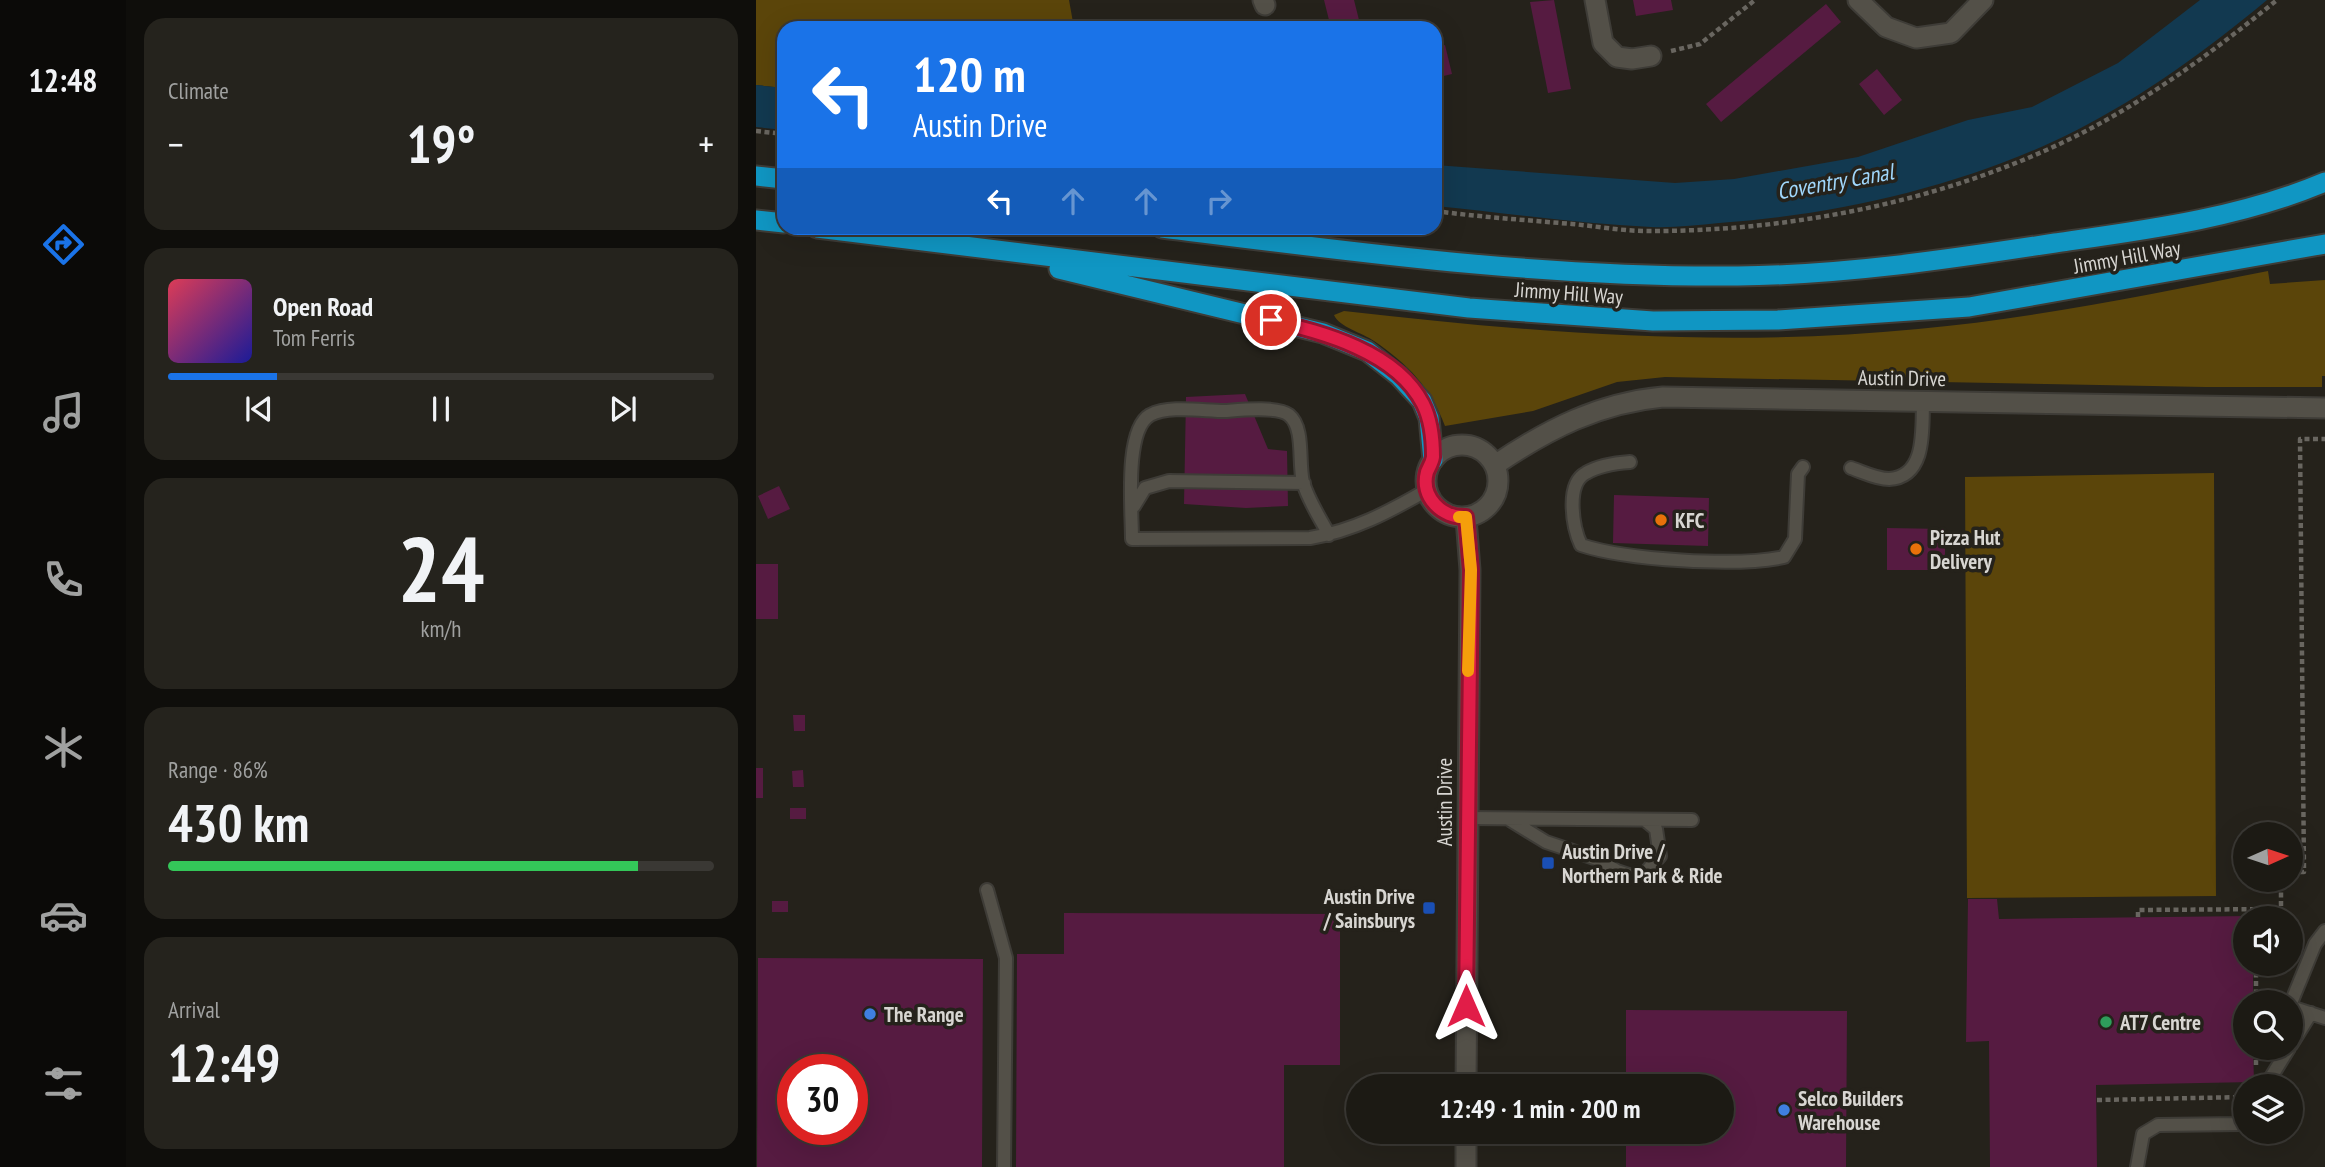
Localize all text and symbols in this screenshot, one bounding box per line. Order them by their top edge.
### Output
text: 120 m [913,42,1026,106]
icon: left [798,49,889,140]
text: 12:48 [28,59,98,101]
text: Climate [168,76,229,105]
text: Austin Drive [913,104,1048,146]
text: 19° [407,110,475,177]
text: − [168,119,184,168]
text: + [698,119,714,168]
water label: Coventry Canal [1775,156,1898,205]
icon: left [981,182,1019,220]
icon: ahead [1054,182,1092,220]
icon: ahead [1127,182,1165,220]
icon: right [1200,182,1238,220]
icon: directions [39,220,88,269]
street label: Jimmy Hill Way [2070,234,2183,280]
street label: Jimmy Hill Way [1513,276,1624,310]
text: Open Road [273,290,373,323]
pin [1241,290,1301,350]
icon: arrive [1252,301,1290,339]
text: Tom Ferris [273,323,355,352]
street label: Austin Drive [1858,364,1946,392]
icon: music [39,388,88,437]
icon: previous [240,390,278,428]
icon: pause [422,390,460,428]
icon: next [604,390,642,428]
place label: KFC [1675,507,1705,534]
text: 24 [398,509,485,627]
marker: KFC [1653,512,1669,528]
place label: Pizza Hut Delivery [1930,524,2000,575]
marker: Pizza Hut Delivery [1908,541,1924,557]
icon: phone [39,555,88,604]
text: km/h [421,614,461,643]
icon: climate [39,723,88,772]
text: Range · 86% [168,755,268,784]
street label: Austin Drive [1431,758,1458,846]
text: 430 km [168,789,309,856]
north arrow [2233,822,2303,892]
map controls [2233,822,2303,1144]
place label: Austin Drive / Northern Park & Ride [1561,838,1723,889]
marker: Austin Drive / Northern Park & Ride [1540,855,1556,871]
place label: Austin Drive / Sainsburys [1322,883,1415,934]
icon: car [39,891,88,940]
marker: Austin Drive / Sainsburys [1421,900,1437,916]
button: sound [2233,906,2303,976]
position arrow [1429,969,1503,1043]
button: search [2233,990,2303,1060]
text: Arrival [168,995,220,1024]
place label: The Range [884,1001,964,1028]
marker: The Range [862,1006,878,1022]
place label: AT7 Centre [2119,1009,2201,1036]
marker: AT7 Centre [2098,1014,2114,1030]
text: 12:49 [168,1029,280,1096]
speed limit sign: 30 [777,1054,868,1145]
icon: filters [39,1059,88,1108]
button: layers [2233,1074,2303,1144]
place label: Selco Builders Warehouse [1797,1085,1903,1136]
text: 12:49 · 1 min · 200 m [1440,1092,1640,1125]
marker: Selco Builders Warehouse [1776,1102,1792,1118]

